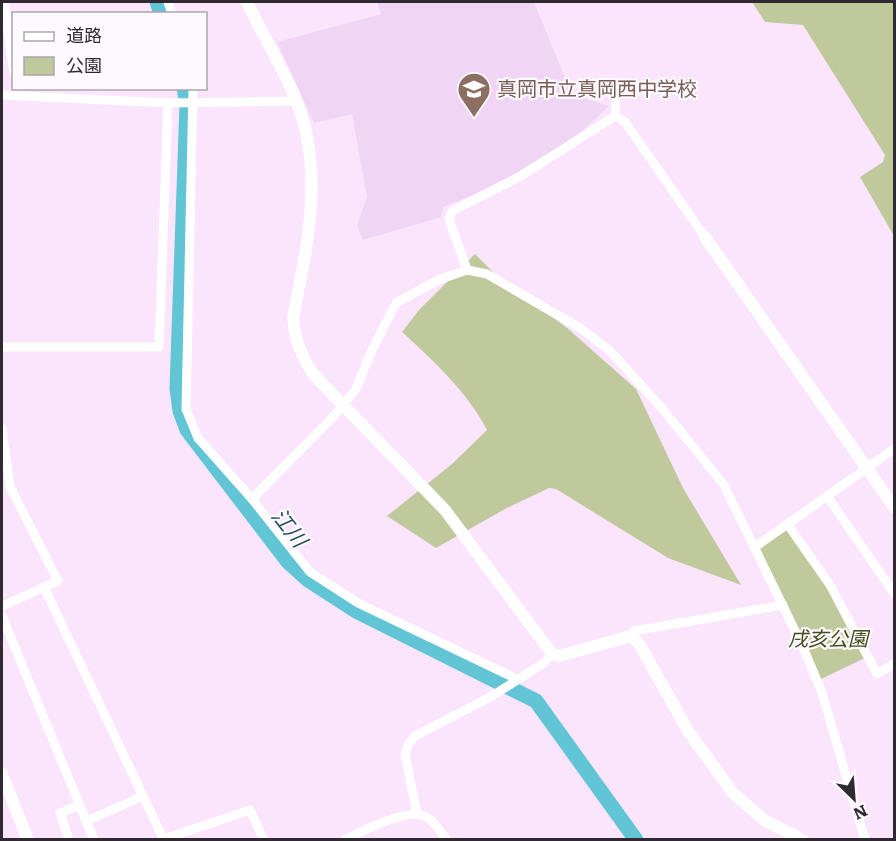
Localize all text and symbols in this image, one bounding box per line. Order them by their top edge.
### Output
legend [12,12,207,90]
text: 道路 [66,21,102,48]
text: 公園 [66,51,102,78]
school or university icon: 真岡市立真岡西中学校 [456,71,492,118]
place label: 真岡市立真岡西中学校 [497,72,697,102]
water label: 江川 [266,500,317,554]
park label: 戌亥公園 [788,622,871,652]
north arrow [824,769,884,829]
text: N [850,800,872,827]

